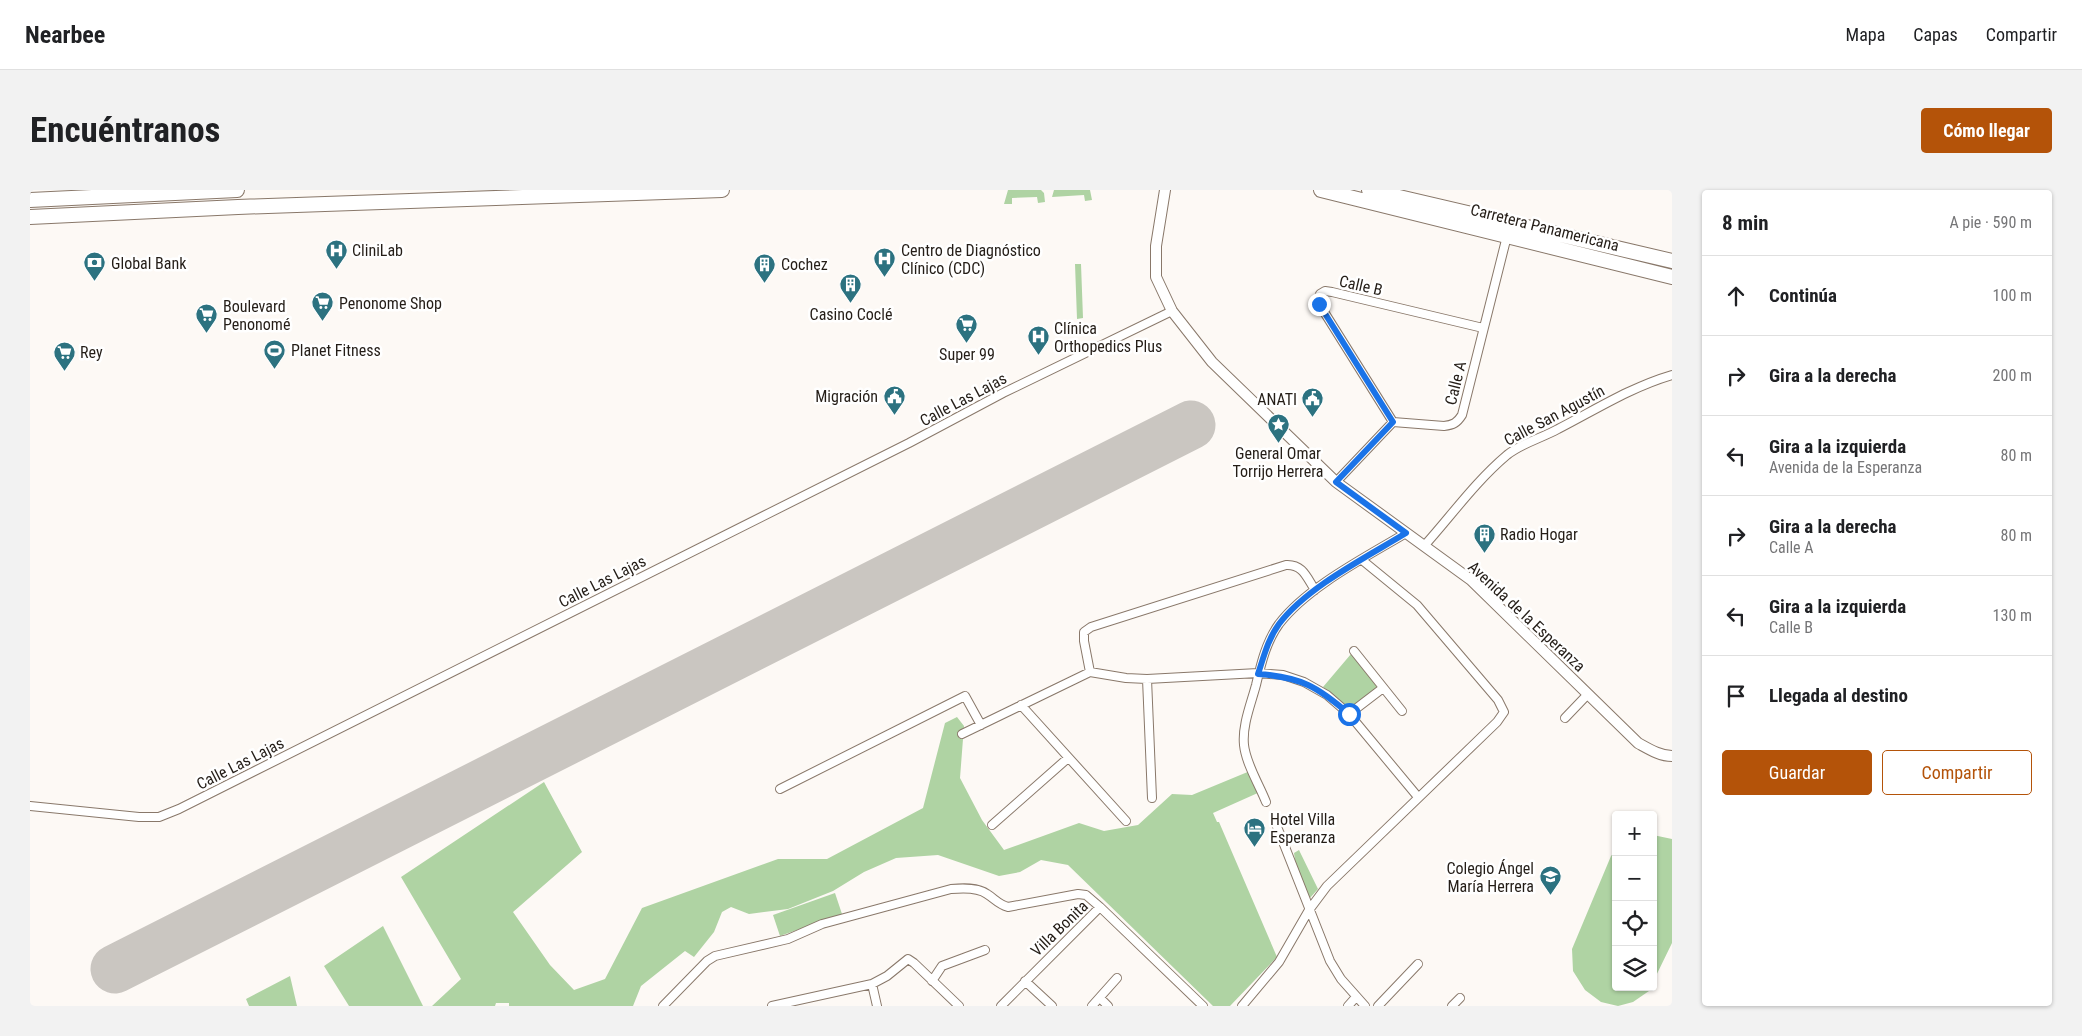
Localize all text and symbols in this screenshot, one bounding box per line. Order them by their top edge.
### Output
text: Nearbee [25,21,105,49]
text: Mapa [1846,24,1885,45]
text: Capas [1913,24,1958,45]
text: Compartir [1986,24,2057,45]
button: Cómo llegar [1921,108,2052,153]
text: Encuéntranos [30,110,221,151]
street label: Carretera Panamericana [1469,200,1621,255]
text: 8 min [1722,211,1769,235]
text: A pie · 590 m [1949,213,2032,232]
hospital icon: CliniLab [324,238,348,269]
place label: CliniLab [352,241,403,260]
place label: Centro de Diagnóstico Clínico (CDC) [901,241,1041,278]
hospital icon: Centro de Diagnóstico Clínico (CDC) [873,247,897,278]
bank icon: Global Bank [83,251,107,282]
building icon: Cochez [753,252,777,283]
place label: Global Bank [111,254,187,273]
place label: Cochez [781,255,828,274]
street label: Calle B [1337,271,1384,300]
building icon: Casino Coclé [839,273,863,304]
icon: ahead [1722,282,1750,310]
text: Continúa [1769,284,1837,307]
text: 100 m [1993,286,2032,305]
supermarket icon: Penonome Shop [311,291,335,322]
route end [1308,293,1331,316]
place label: Penonome Shop [339,294,442,313]
place label: Boulevard Penonomé [223,297,290,334]
supermarket icon: Boulevard Penonomé [195,303,219,334]
place label: Casino Coclé [810,305,892,324]
supermarket icon: Super 99 [955,313,979,344]
place label: Clínica Orthopedics Plus [1054,319,1162,356]
hospital icon: Clínica Orthopedics Plus [1026,325,1050,356]
sports icon: Planet Fitness [263,338,287,369]
supermarket icon: Rey [52,340,76,371]
place label: Planet Fitness [291,341,381,360]
place label: Rey [80,343,103,362]
place label: Super 99 [939,345,995,364]
street label: Calle A [1441,359,1470,407]
icon: right [1722,362,1750,390]
text: Gira a la derecha [1769,364,1896,387]
text: 200 m [1993,366,2032,385]
street label: Calle Las Lajas [917,369,1010,430]
street label: Calle San Agustín [1501,381,1608,450]
public building icon: Migración [882,384,906,415]
place label: Migración [815,387,878,406]
public building icon: ANATI [1301,387,1325,418]
place label: ANATI [1257,390,1297,409]
place icon: General Omar Torrijo Herrera [1266,412,1290,443]
text: Gira a la izquierda [1769,435,1906,458]
icon: left [1722,442,1750,470]
place label: General Omar Torrijo Herrera [1232,444,1324,481]
text: 80 m [2000,446,2032,465]
text: Avenida de la Esperanza [1769,458,1922,477]
text: Gira a la derecha [1769,515,1896,538]
building icon: Radio Hogar [1472,522,1496,553]
icon: right [1722,522,1750,550]
place label: Radio Hogar [1500,525,1578,544]
text: 80 m [2000,526,2032,545]
text: Calle A [1769,538,1813,557]
street label: Calle Las Lajas [555,551,649,612]
street label: Avenida de la Esperanza [1464,557,1589,676]
text: Gira a la izquierda [1769,595,1906,618]
icon: left [1722,602,1750,630]
text: 130 m [1993,606,2032,625]
text: Calle B [1769,618,1813,637]
icon: arrive [1722,682,1750,710]
text: Llegada al destino [1769,684,1908,707]
route start [1338,703,1361,726]
street label: Calle Las Lajas [193,733,287,794]
button: Guardar [1722,750,1872,795]
button: Compartir [1882,750,2032,795]
place label: Hotel Villa Esperanza [1270,810,1335,847]
map controls [1612,811,1657,991]
button: + [1612,811,1657,856]
hotel icon: Hotel Villa Esperanza [1242,816,1266,847]
button: − [1612,856,1657,901]
place label: Colegio Ángel María Herrera [1446,859,1534,896]
school or university icon: Colegio Ángel María Herrera [1538,865,1562,896]
street label: Villa Bonita [1027,897,1092,960]
button: locate [1612,901,1657,946]
button: layers [1612,946,1657,991]

